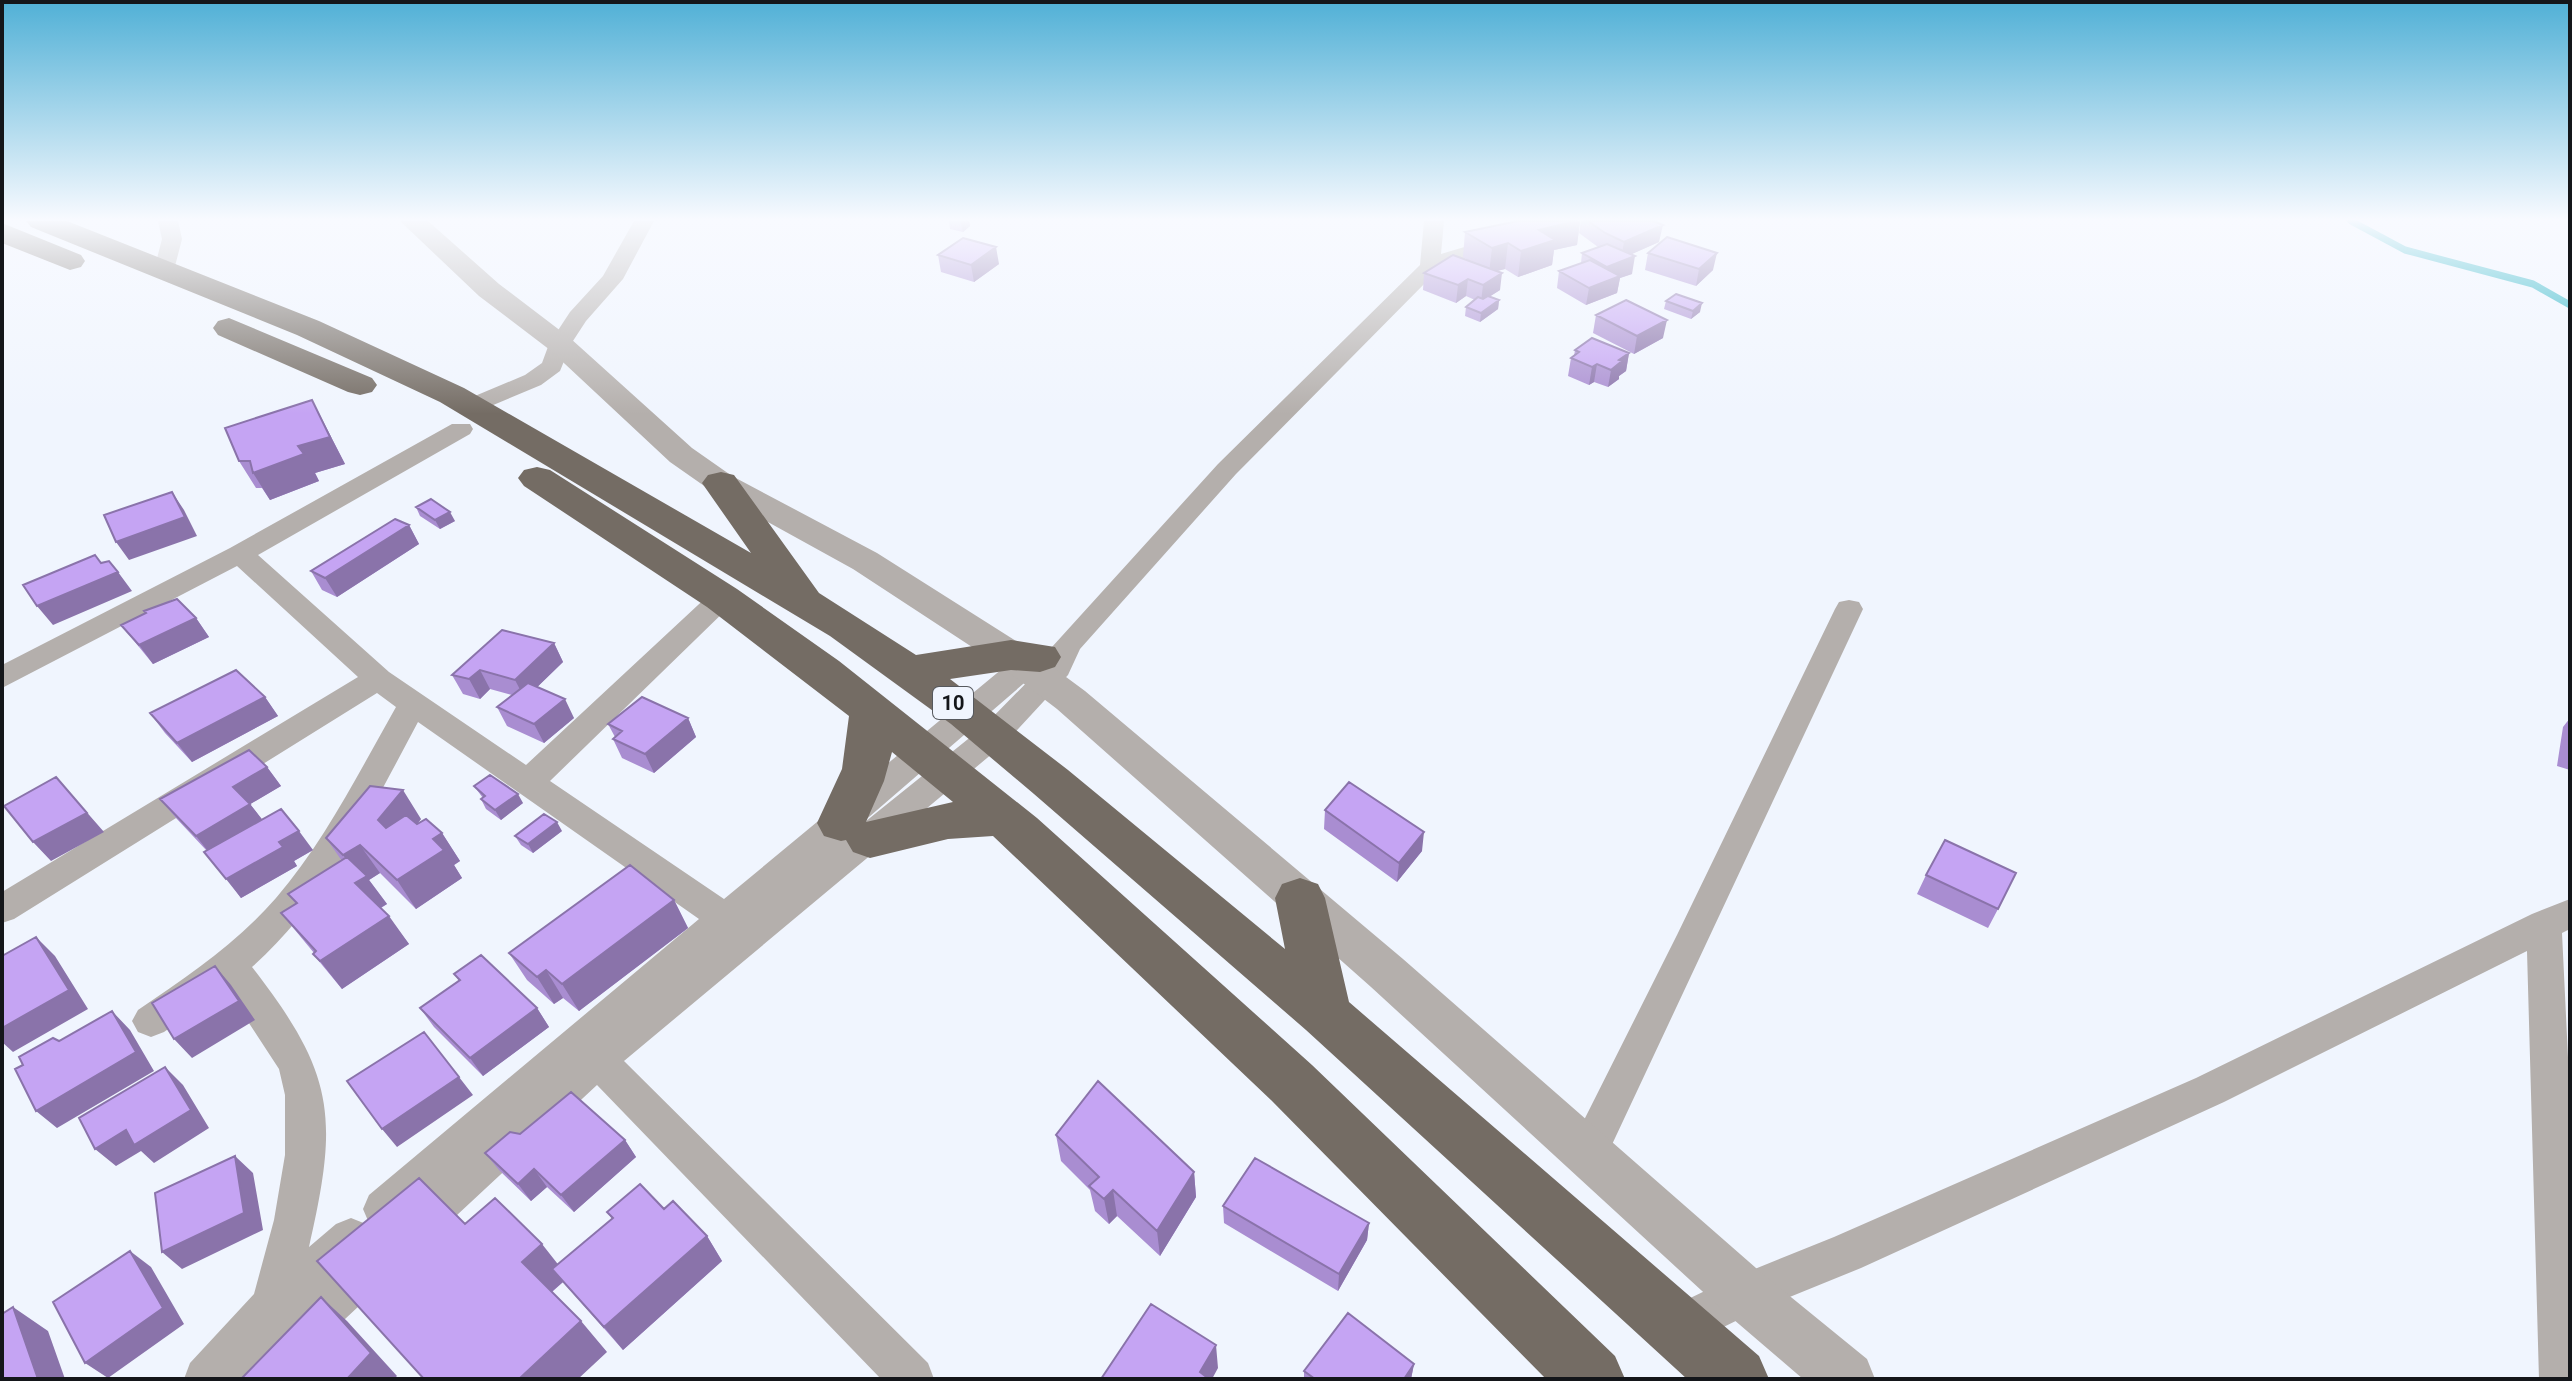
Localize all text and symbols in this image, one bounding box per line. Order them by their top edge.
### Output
road number: 10 [933,687,973,719]

